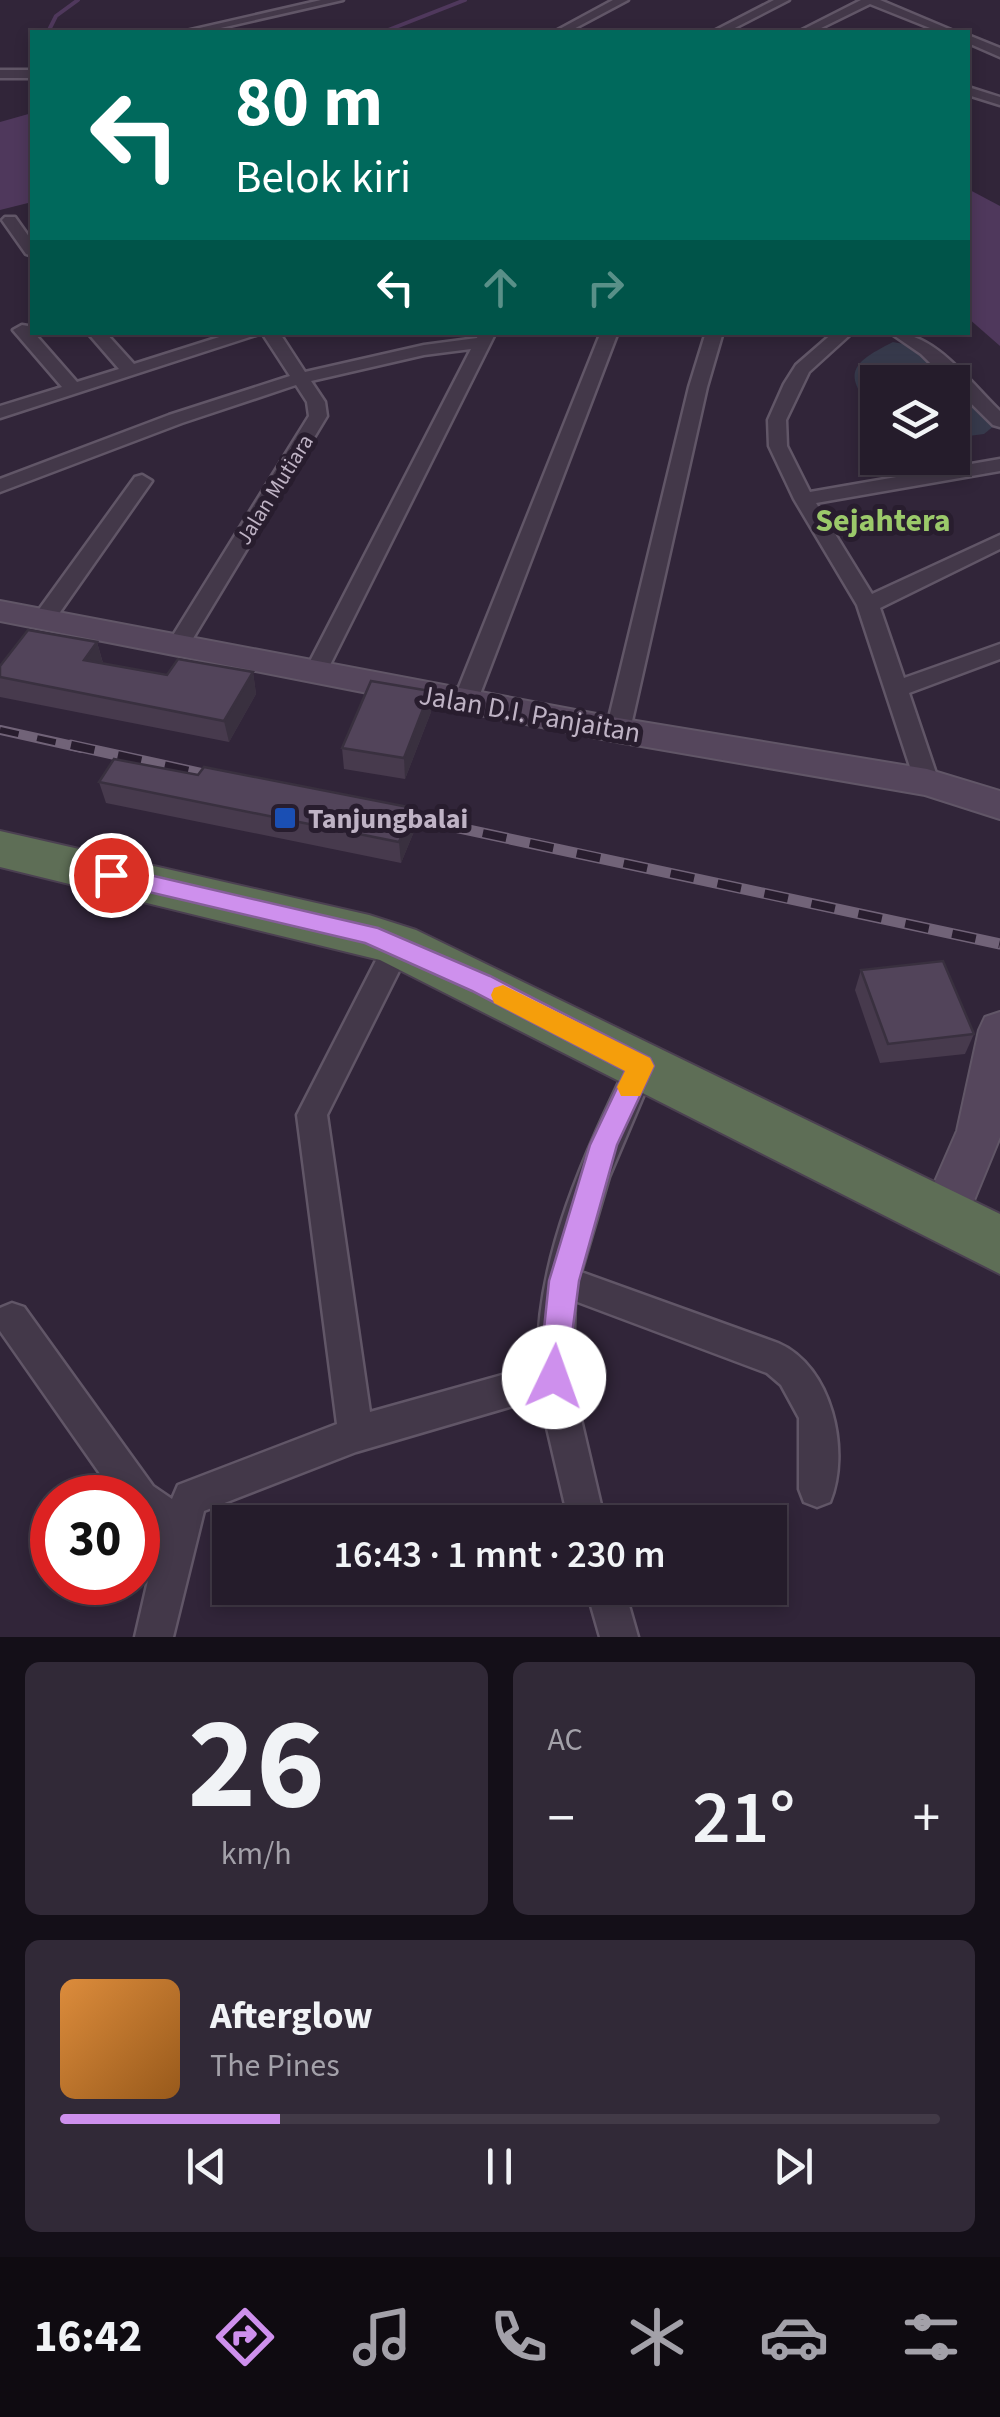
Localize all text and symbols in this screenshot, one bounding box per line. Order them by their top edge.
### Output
text: 80 m [235,53,383,153]
icon: left [70,70,200,200]
text: Belok kiri [235,146,411,210]
icon: left [368,260,423,315]
icon: ahead [473,260,528,315]
icon: right [578,260,633,315]
map controls [860,365,970,475]
button: layers [860,365,970,475]
street label: Jalan Mutiara [228,428,321,551]
district label: Sejahtera [815,498,951,544]
street label: Jalan D.I. Panjaitan [416,675,644,753]
place label: Tanjungbalai [308,799,468,839]
marker: Tanjungbalai [272,805,298,831]
pin [69,833,154,918]
icon: arrive [84,848,139,903]
position arrow [502,1325,606,1429]
speed limit sign: 30 [30,1475,160,1605]
text: 16:43 · 1 mnt · 230 m [334,1528,665,1582]
text: 26 [188,1673,325,1858]
text: AC [548,1717,583,1763]
text: 21° [692,1765,795,1872]
text: − [548,1780,575,1858]
text: + [913,1780,940,1858]
text: km/h [221,1831,292,1877]
text: Afterglow [210,1989,373,2043]
text: The Pines [210,2043,340,2089]
icon: previous [179,2139,234,2194]
icon: pause [472,2139,527,2194]
icon: next [766,2139,821,2194]
icon: directions [210,2302,280,2372]
icon: music [347,2302,417,2372]
icon: phone [484,2302,554,2372]
icon: climate [622,2302,692,2372]
icon: car [759,2302,829,2372]
icon: filters [896,2302,966,2372]
text: 16:42 [34,2305,142,2369]

